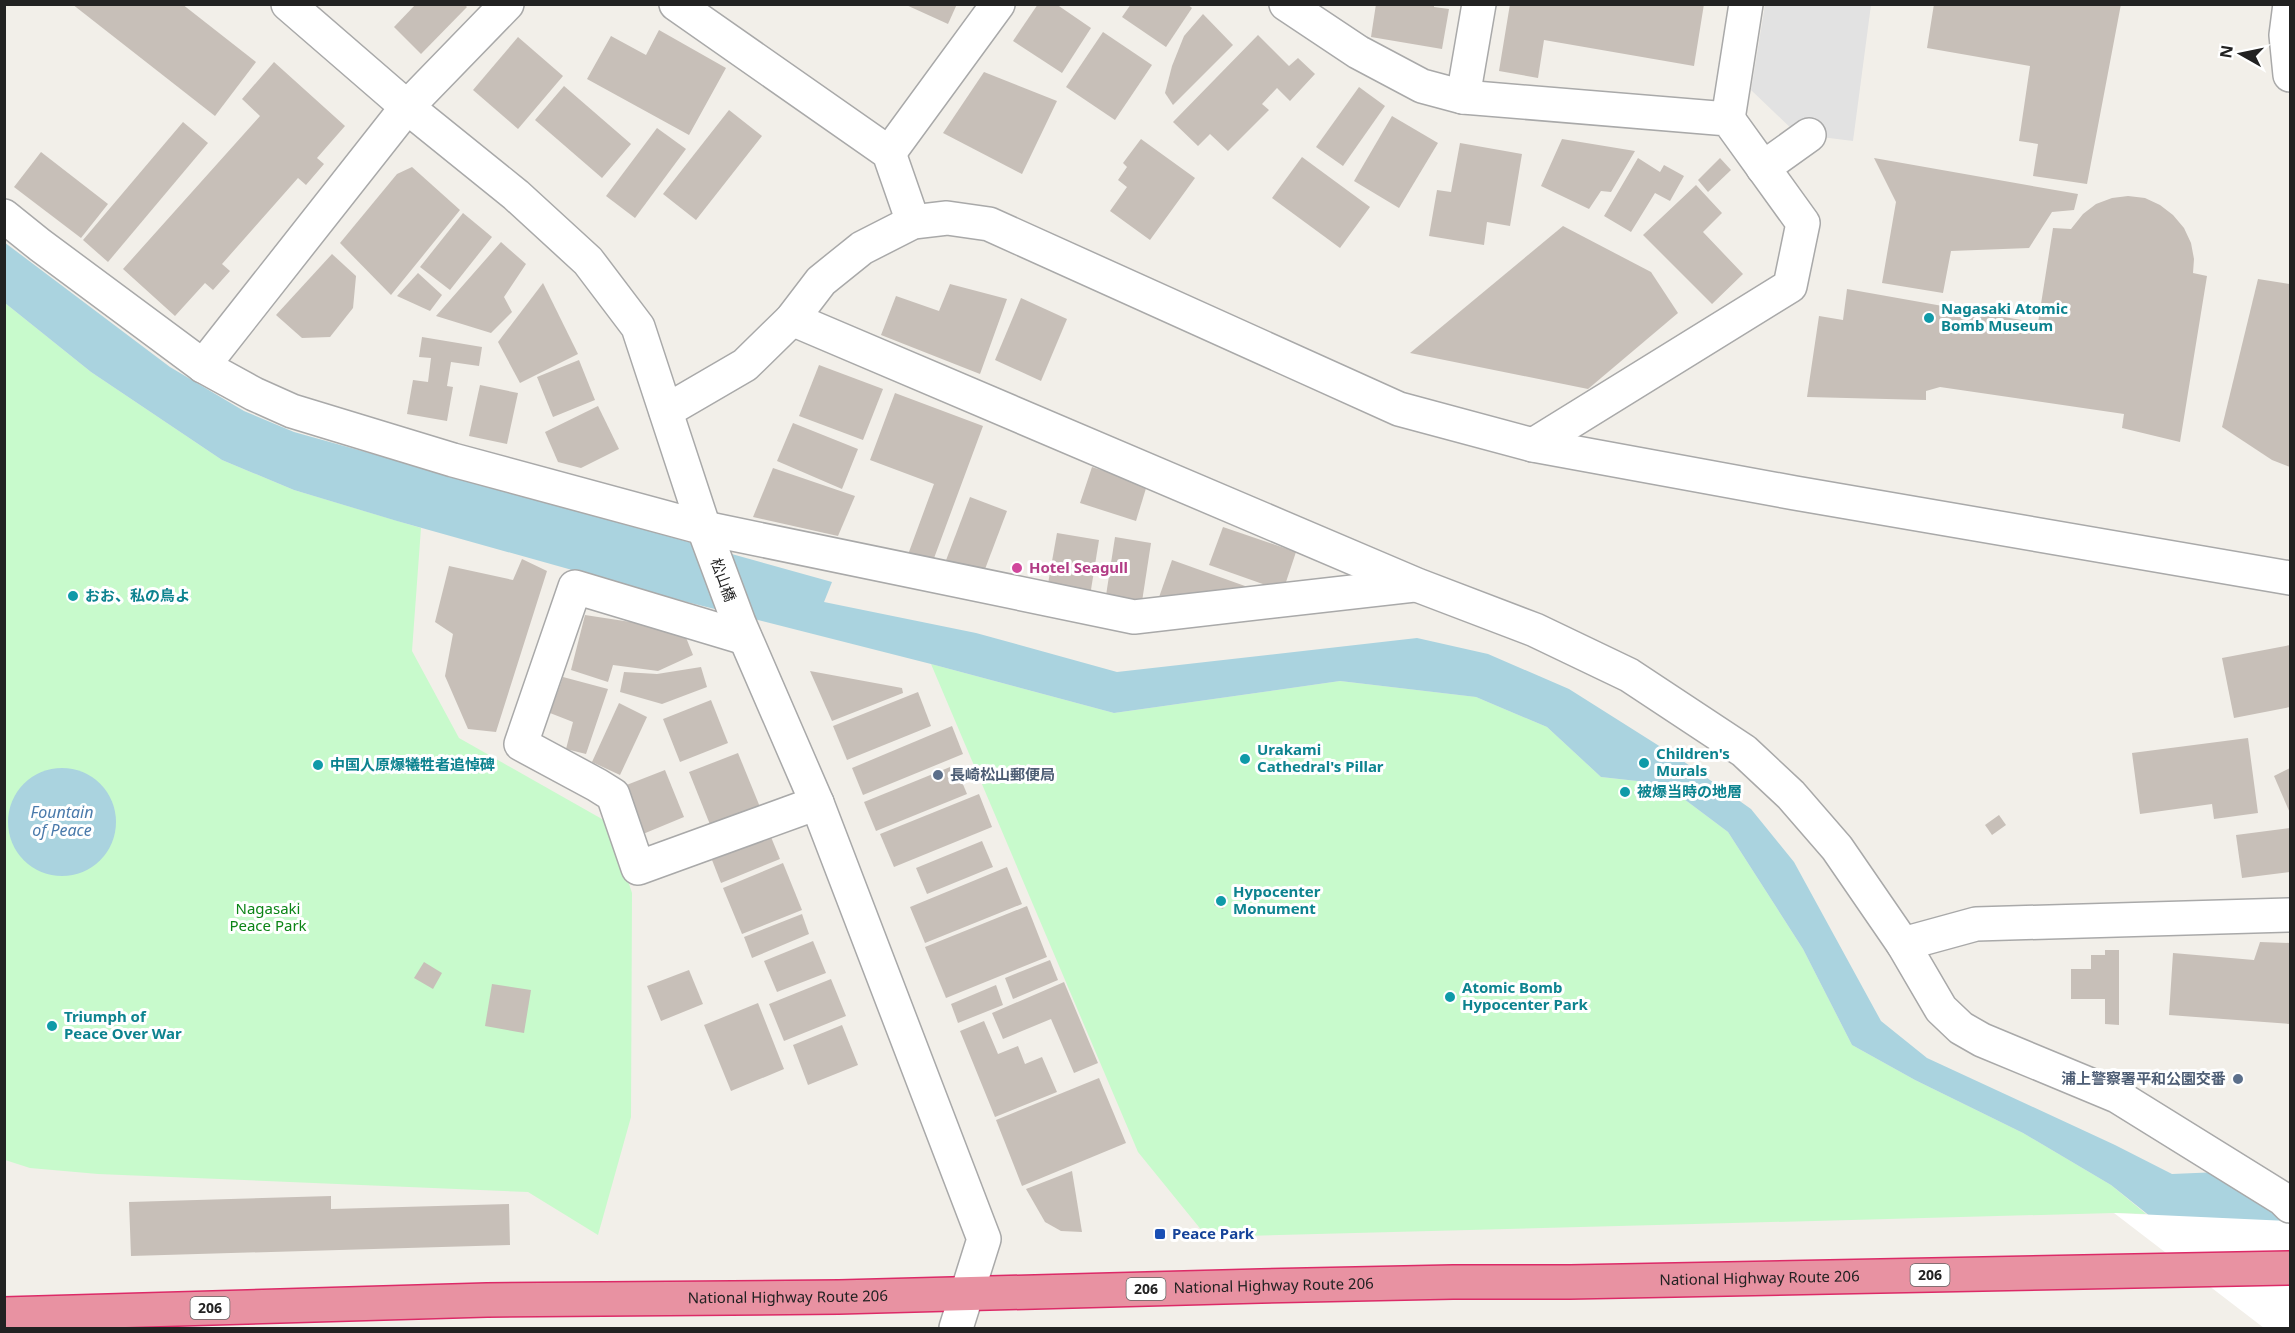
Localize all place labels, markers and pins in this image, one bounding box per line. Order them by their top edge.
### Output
place label: Nagasaki Atomic Bomb Museum [1941,298,2068,335]
marker: Nagasaki Atomic Bomb Museum [1922,311,1936,325]
place label: Hotel Seagull [1029,557,1128,577]
marker: Hotel Seagull [1010,561,1024,575]
place label: おお、私の鳥よ [85,585,190,605]
marker: おお、私の鳥よ [66,589,80,603]
place label: Urakami Cathedral's Pillar [1257,739,1384,776]
place label: Children's Murals [1656,743,1730,780]
marker: Urakami Cathedral's Pillar [1238,752,1252,766]
place label: 中国人原爆犧牲者追悼碑 [330,754,495,774]
marker: Children's Murals [1637,756,1651,770]
marker: 中国人原爆犧牲者追悼碑 [311,758,325,772]
place label: 長崎松山郵便局 [950,764,1055,784]
marker: 長崎松山郵便局 [931,768,945,782]
place label: 被爆当時の地層 [1637,781,1742,801]
marker: 被爆当時の地層 [1618,785,1632,799]
place label: Hypocenter Monument [1233,881,1321,918]
marker: Hypocenter Monument [1214,894,1228,908]
place label: Atomic Bomb Hypocenter Park [1462,977,1588,1014]
marker: Atomic Bomb Hypocenter Park [1443,990,1457,1004]
place label: Triumph of Peace Over War [64,1006,182,1043]
marker: Triumph of Peace Over War [45,1019,59,1033]
place label: 浦上警察署平和公園交番 [2061,1068,2226,1088]
marker: 浦上警察署平和公園交番 [2231,1072,2245,1086]
place label: Peace Park [1172,1223,1255,1243]
marker: Peace Park [1153,1227,1167,1241]

